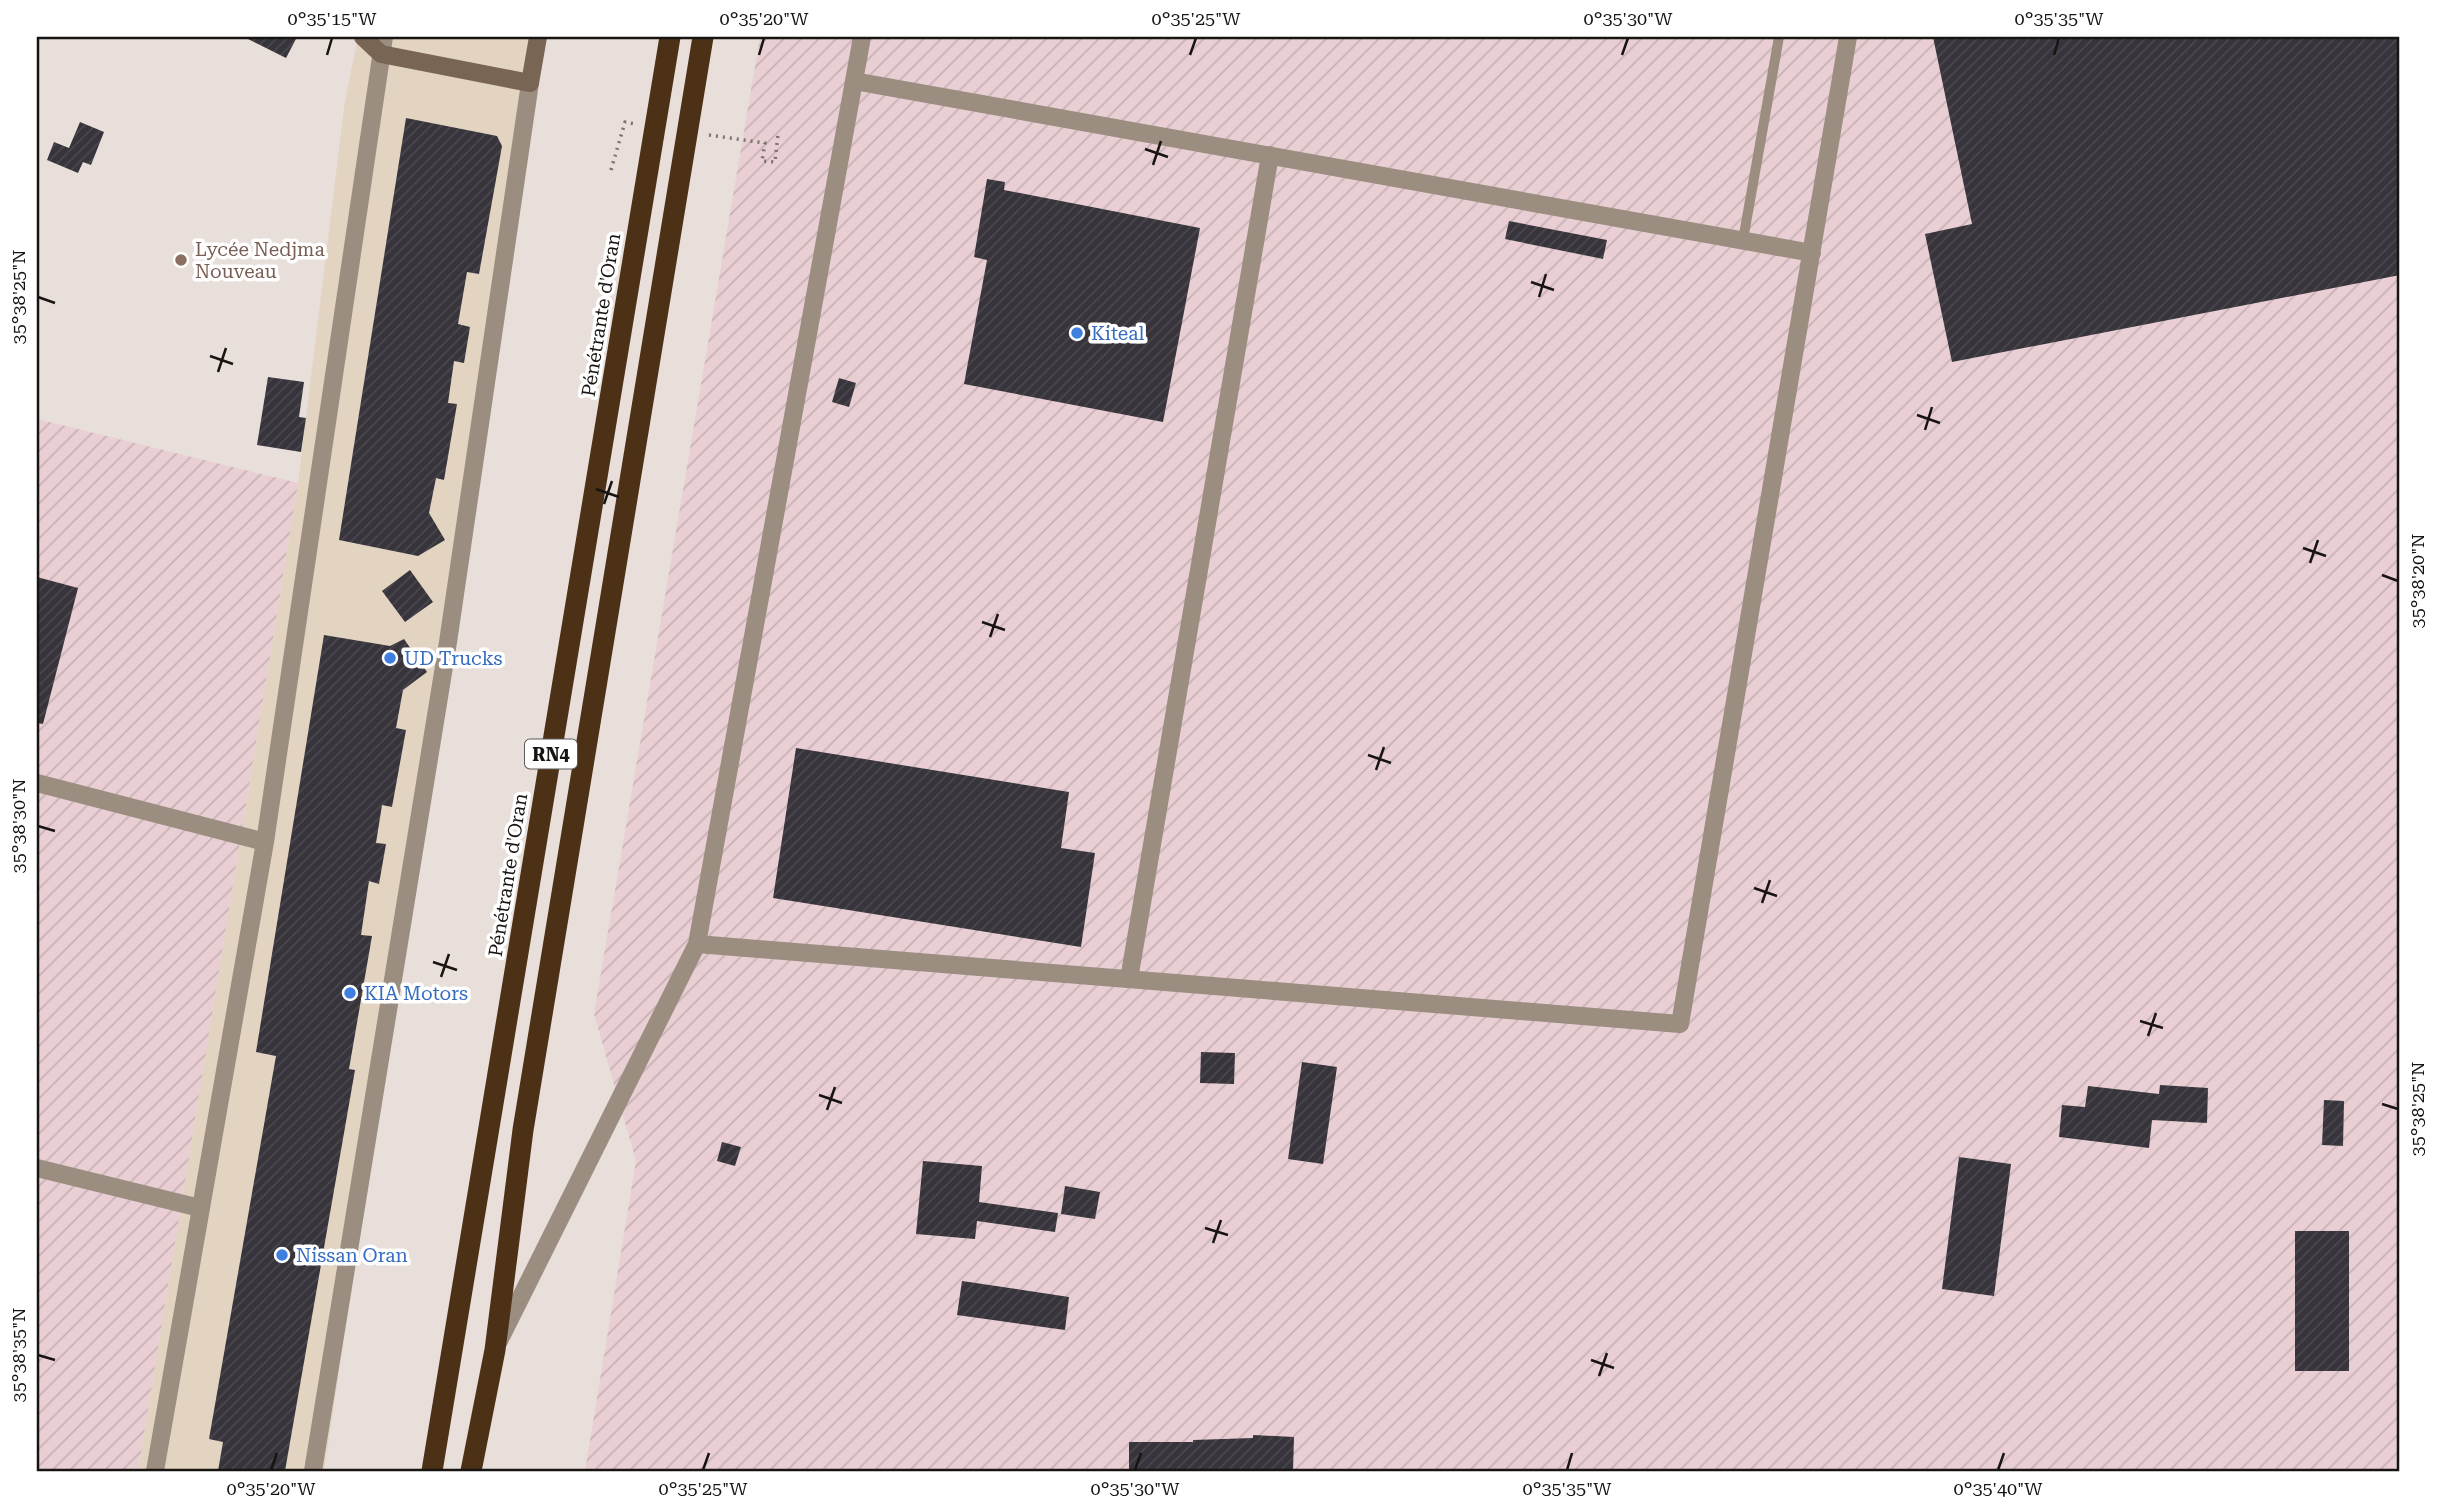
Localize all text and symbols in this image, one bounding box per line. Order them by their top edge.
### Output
text: 0°35'15"W [288,8,377,29]
text: 0°35'20"W [720,8,809,29]
text: 0°35'25"W [1152,8,1241,29]
text: 0°35'30"W [1584,8,1673,29]
text: 0°35'35"W [2015,8,2104,29]
street label: Pénétrante d'Oran [577,232,625,398]
place label: Lycée Nedjma Nouveau [195,238,325,283]
text: 35°38'25"N [8,250,29,344]
marker: Lycée Nedjma Nouveau [173,252,189,268]
place label: Kiteal [1091,322,1144,345]
marker: Kiteal [1069,325,1085,341]
text: 35°38'20"N [2407,534,2428,628]
place label: UD Trucks [404,647,503,670]
marker: UD Trucks [382,650,398,666]
road number: RN4 [525,740,577,768]
text: 35°38'30"N [8,779,29,873]
street label: Pénétrante d'Oran [484,792,532,958]
place label: KIA Motors [364,982,468,1005]
marker: KIA Motors [342,985,358,1001]
text: 35°38'25"N [2407,1062,2428,1156]
place label: Nissan Oran [296,1244,408,1267]
marker: Nissan Oran [274,1247,290,1263]
text: 35°38'35"N [8,1308,29,1402]
text: 0°35'20"W [227,1478,316,1499]
text: 0°35'25"W [659,1478,748,1499]
text: 0°35'30"W [1091,1478,1180,1499]
text: 0°35'35"W [1523,1478,1612,1499]
text: 0°35'40"W [1954,1478,2043,1499]

